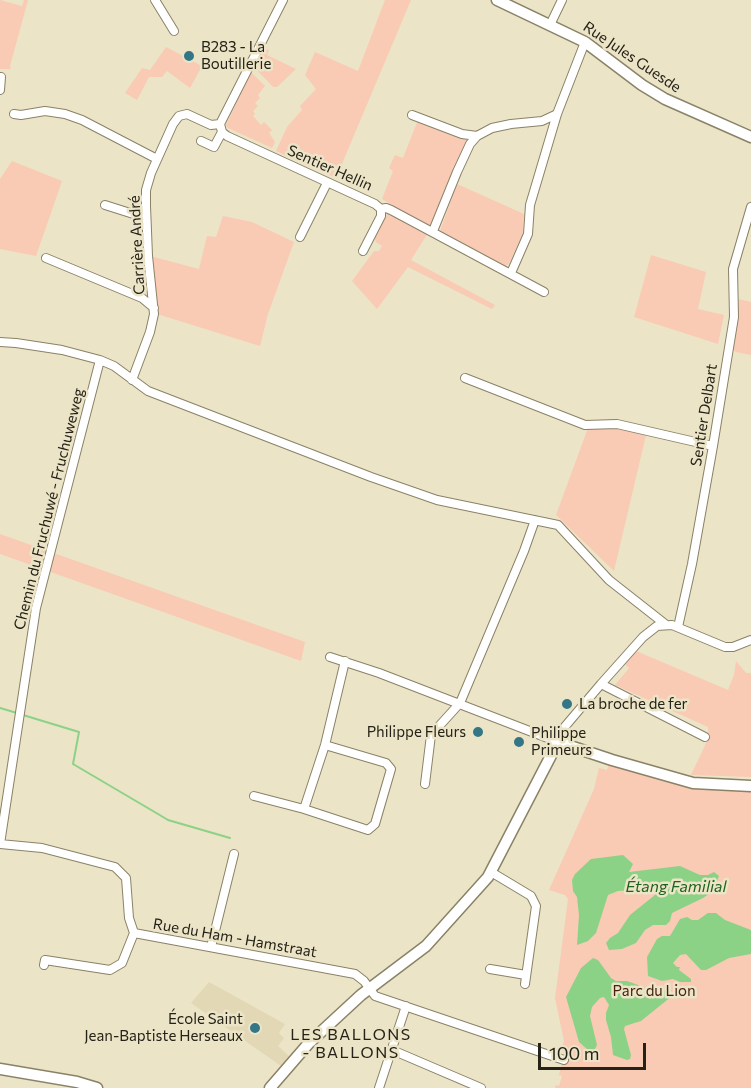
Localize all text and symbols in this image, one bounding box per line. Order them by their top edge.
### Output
street label: Rue Jules Guesde [580,18,684,96]
place label: B283 - La Boutillerie [201,38,271,73]
marker: B283 - La Boutillerie [182,49,196,63]
street label: Sentier Hellin [285,141,375,195]
street label: Carrière André [125,195,149,295]
street label: Sentier Delbart [687,362,721,468]
street label: Chemin du Fruchuwé - Fruchuweweg [10,386,88,632]
place label: La broche de fer [579,695,688,713]
marker: La broche de fer [560,697,574,711]
place label: Philippe Fleurs [367,723,466,741]
place label: Philippe Primeurs [531,724,592,759]
marker: Philippe Fleurs [471,725,485,739]
marker: Philippe Primeurs [512,735,526,749]
water label: Étang Familial [625,877,727,897]
street label: Rue du Ham - Hamstraat [152,915,318,961]
park label: Parc du Lion [612,982,696,1000]
place label: École Saint Jean-Baptiste Herseaux [84,1010,243,1045]
marker: École Saint Jean-Baptiste Herseaux [248,1021,262,1035]
district label: LES BALLONS - BALLONS [290,1025,412,1063]
scale bar [541,1031,649,1069]
text: 100 m [549,1042,599,1064]

